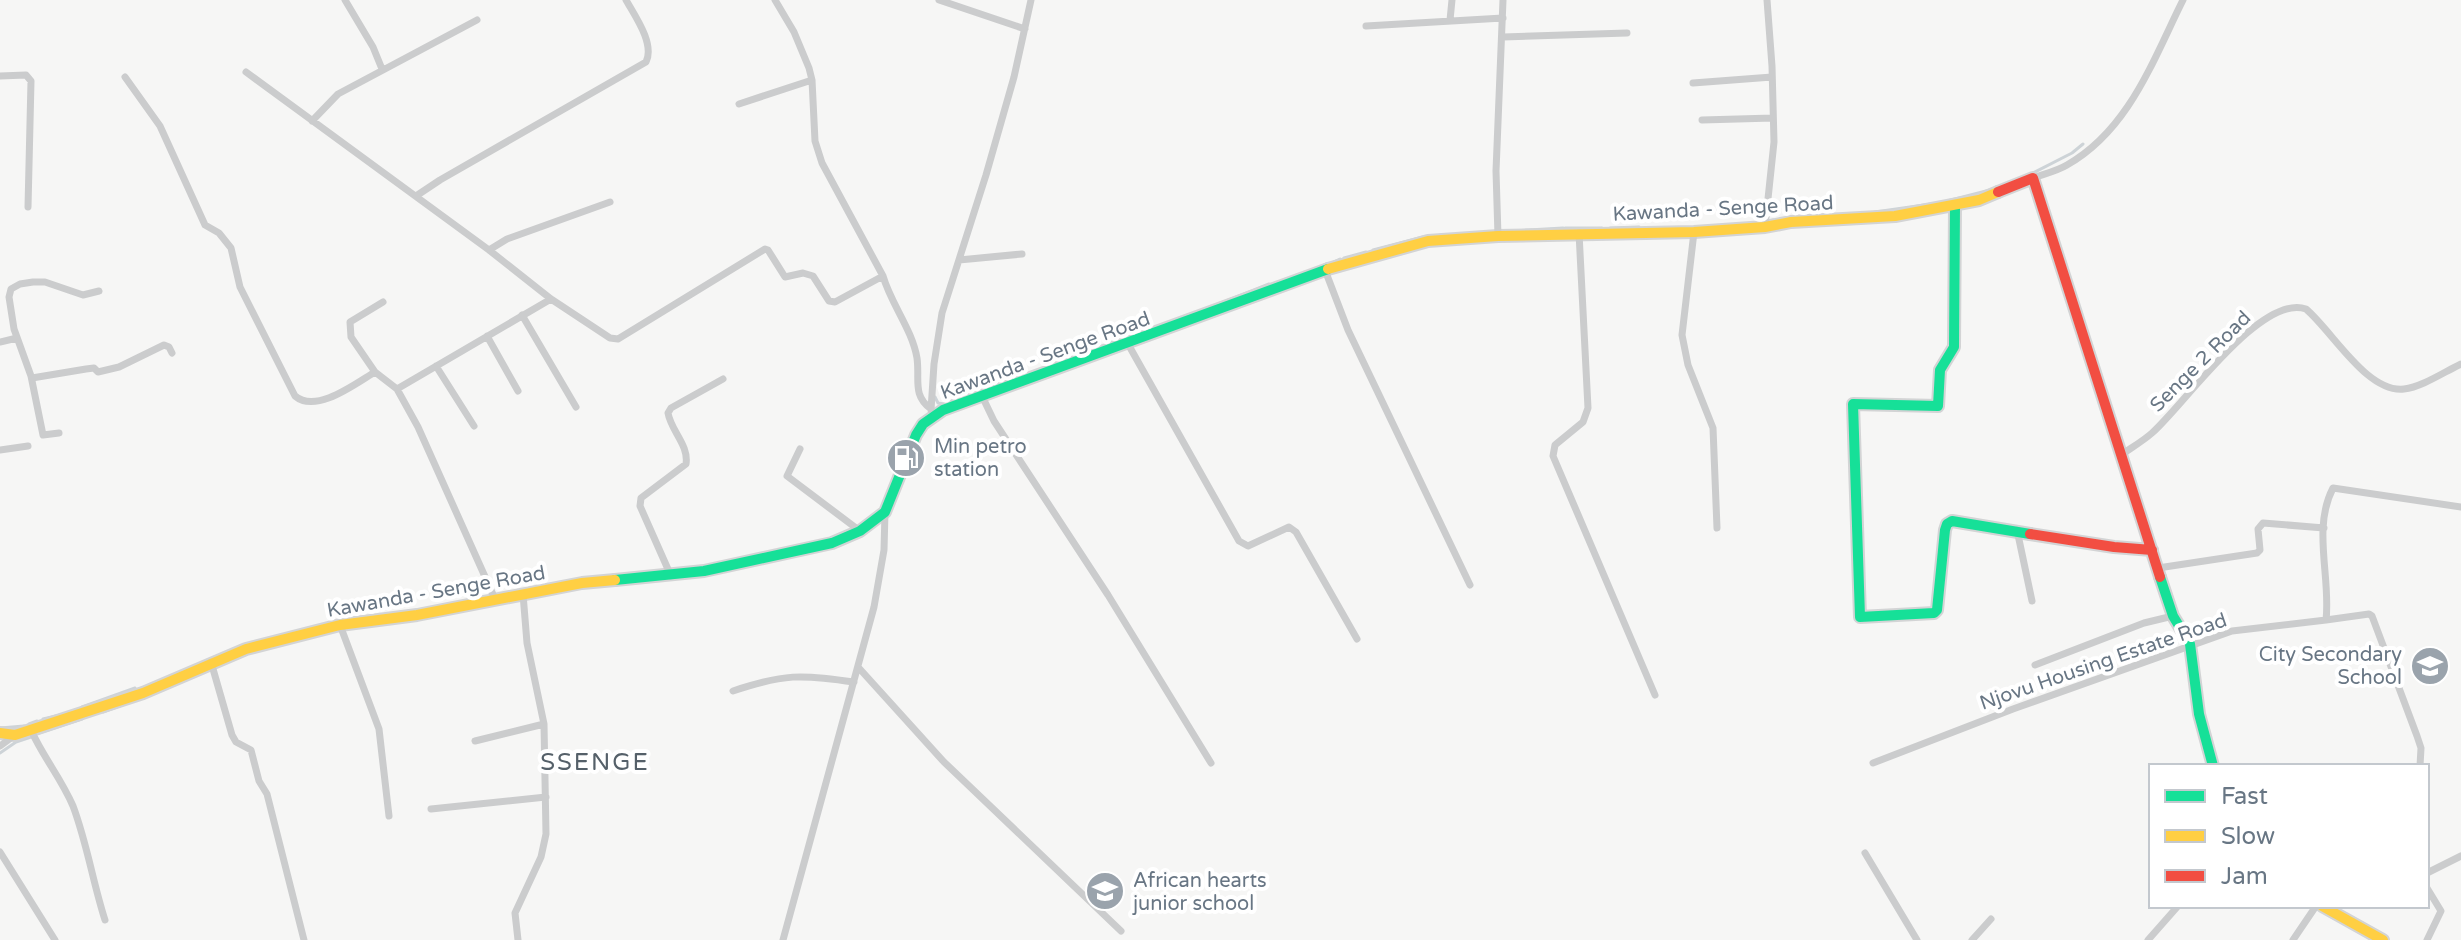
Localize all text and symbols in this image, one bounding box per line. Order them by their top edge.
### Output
street label: Kawanda - Senge Road [1612,191,1834,227]
street label: Senge 2 Road [2145,306,2256,417]
street label: Kawanda - Senge Road [937,307,1153,405]
place label: Min petro station [934,435,1027,482]
fuel station icon: Min petro station [885,437,927,479]
street label: Kawanda - Senge Road [325,561,547,623]
street label: Njovu Housing Estate Road [1977,608,2230,716]
place label: City Secondary School [2259,643,2402,690]
school or university icon: City Secondary School [2409,645,2451,687]
district label: SSENGE [540,748,650,777]
legend [2149,764,2429,908]
text: Fast [2221,782,2268,811]
text: Slow [2221,822,2275,851]
text: Jam [2221,862,2268,891]
place label: African hearts junior school [1132,869,1267,916]
school or university icon: African hearts junior school [1084,870,1126,912]

